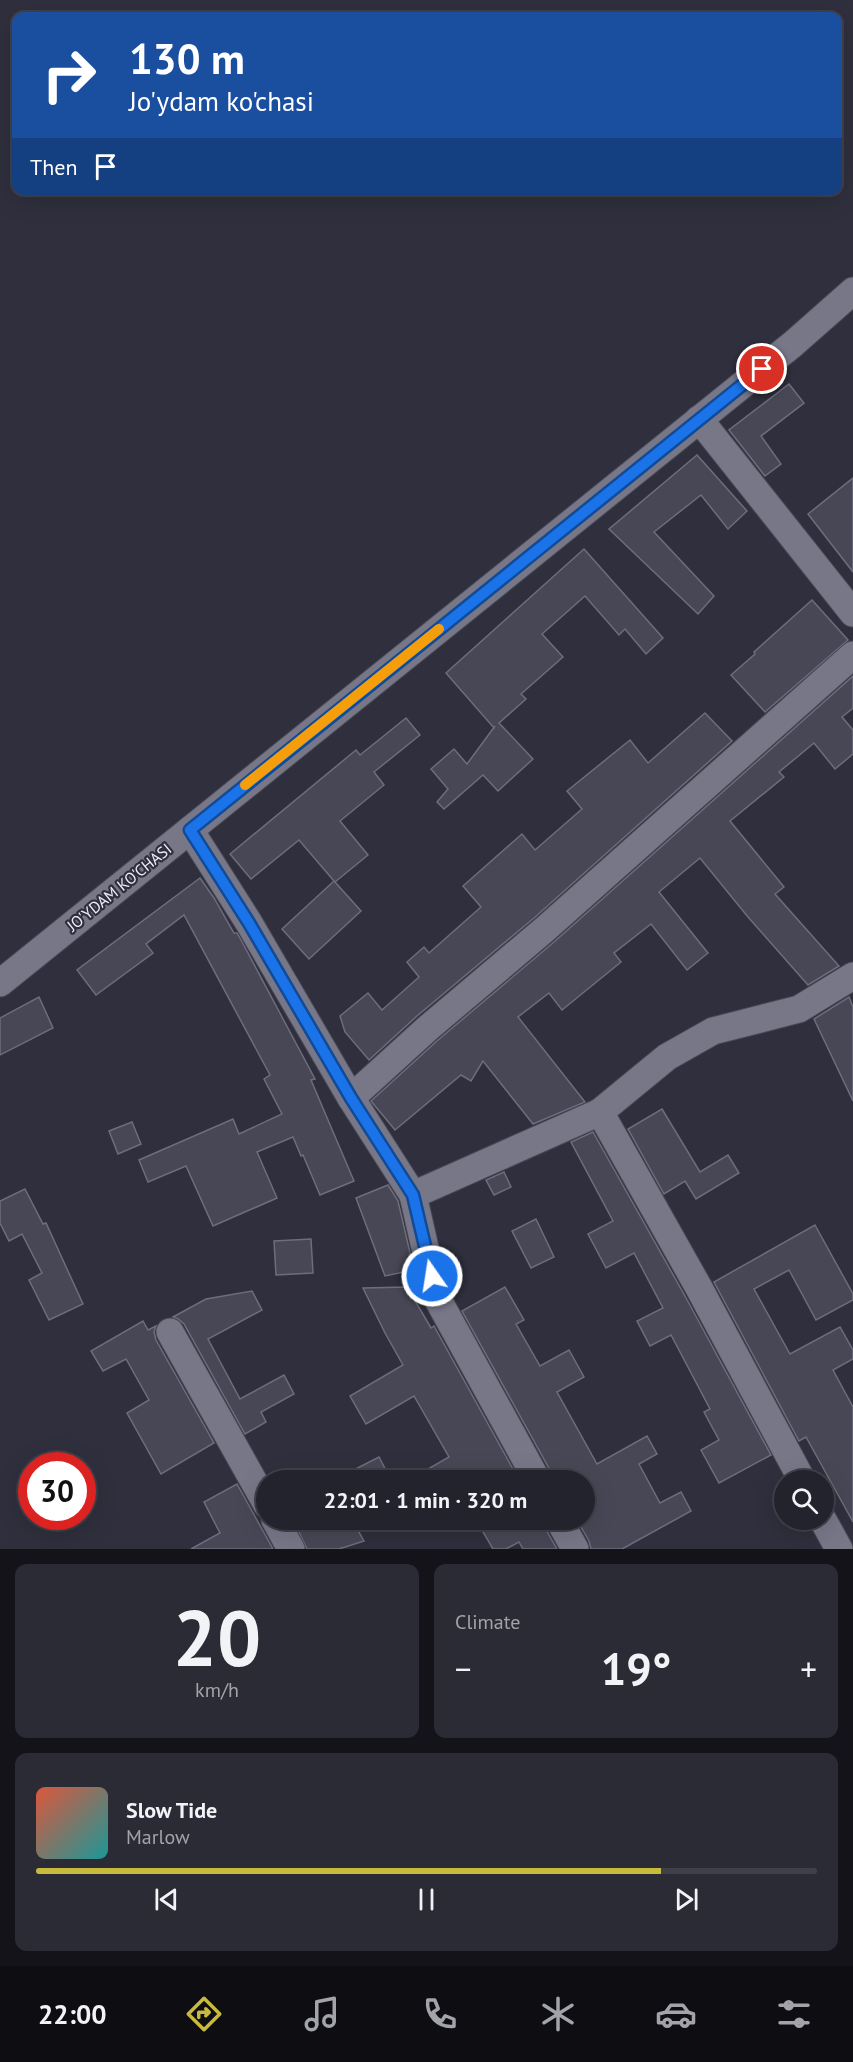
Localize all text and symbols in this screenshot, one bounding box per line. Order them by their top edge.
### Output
text: 130 m [129,31,245,86]
icon: right [30,36,108,114]
text: Jo'ydam ko'chasi [129,84,314,118]
icon: arrive [89,150,122,183]
text: Then [30,153,77,181]
pin [736,343,787,394]
icon: arrive [745,352,778,385]
street label: JO'YDAM KO'CHASI [62,839,175,936]
position arrow [400,1244,464,1308]
speed limit sign: 30 [18,1452,96,1530]
map controls [774,1470,834,1530]
button: search [774,1470,834,1530]
text: 22:01 · 1 min · 320 m [324,1486,527,1514]
text: 20 [173,1587,261,1688]
text: Climate [455,1609,521,1635]
text: 19° [601,1639,671,1697]
text: − [455,1647,472,1690]
text: + [800,1647,817,1690]
text: km/h [195,1677,239,1703]
text: Slow Tide [126,1796,217,1824]
text: Marlow [126,1824,190,1850]
icon: previous [150,1883,183,1916]
icon: pause [410,1883,443,1916]
icon: next [670,1883,703,1916]
icon: directions [183,1993,225,2035]
icon: music [301,1993,343,2035]
icon: phone [419,1993,461,2035]
icon: climate [537,1993,579,2035]
icon: car [655,1993,697,2035]
icon: filters [773,1993,815,2035]
text: 22:00 [38,1997,107,2031]

